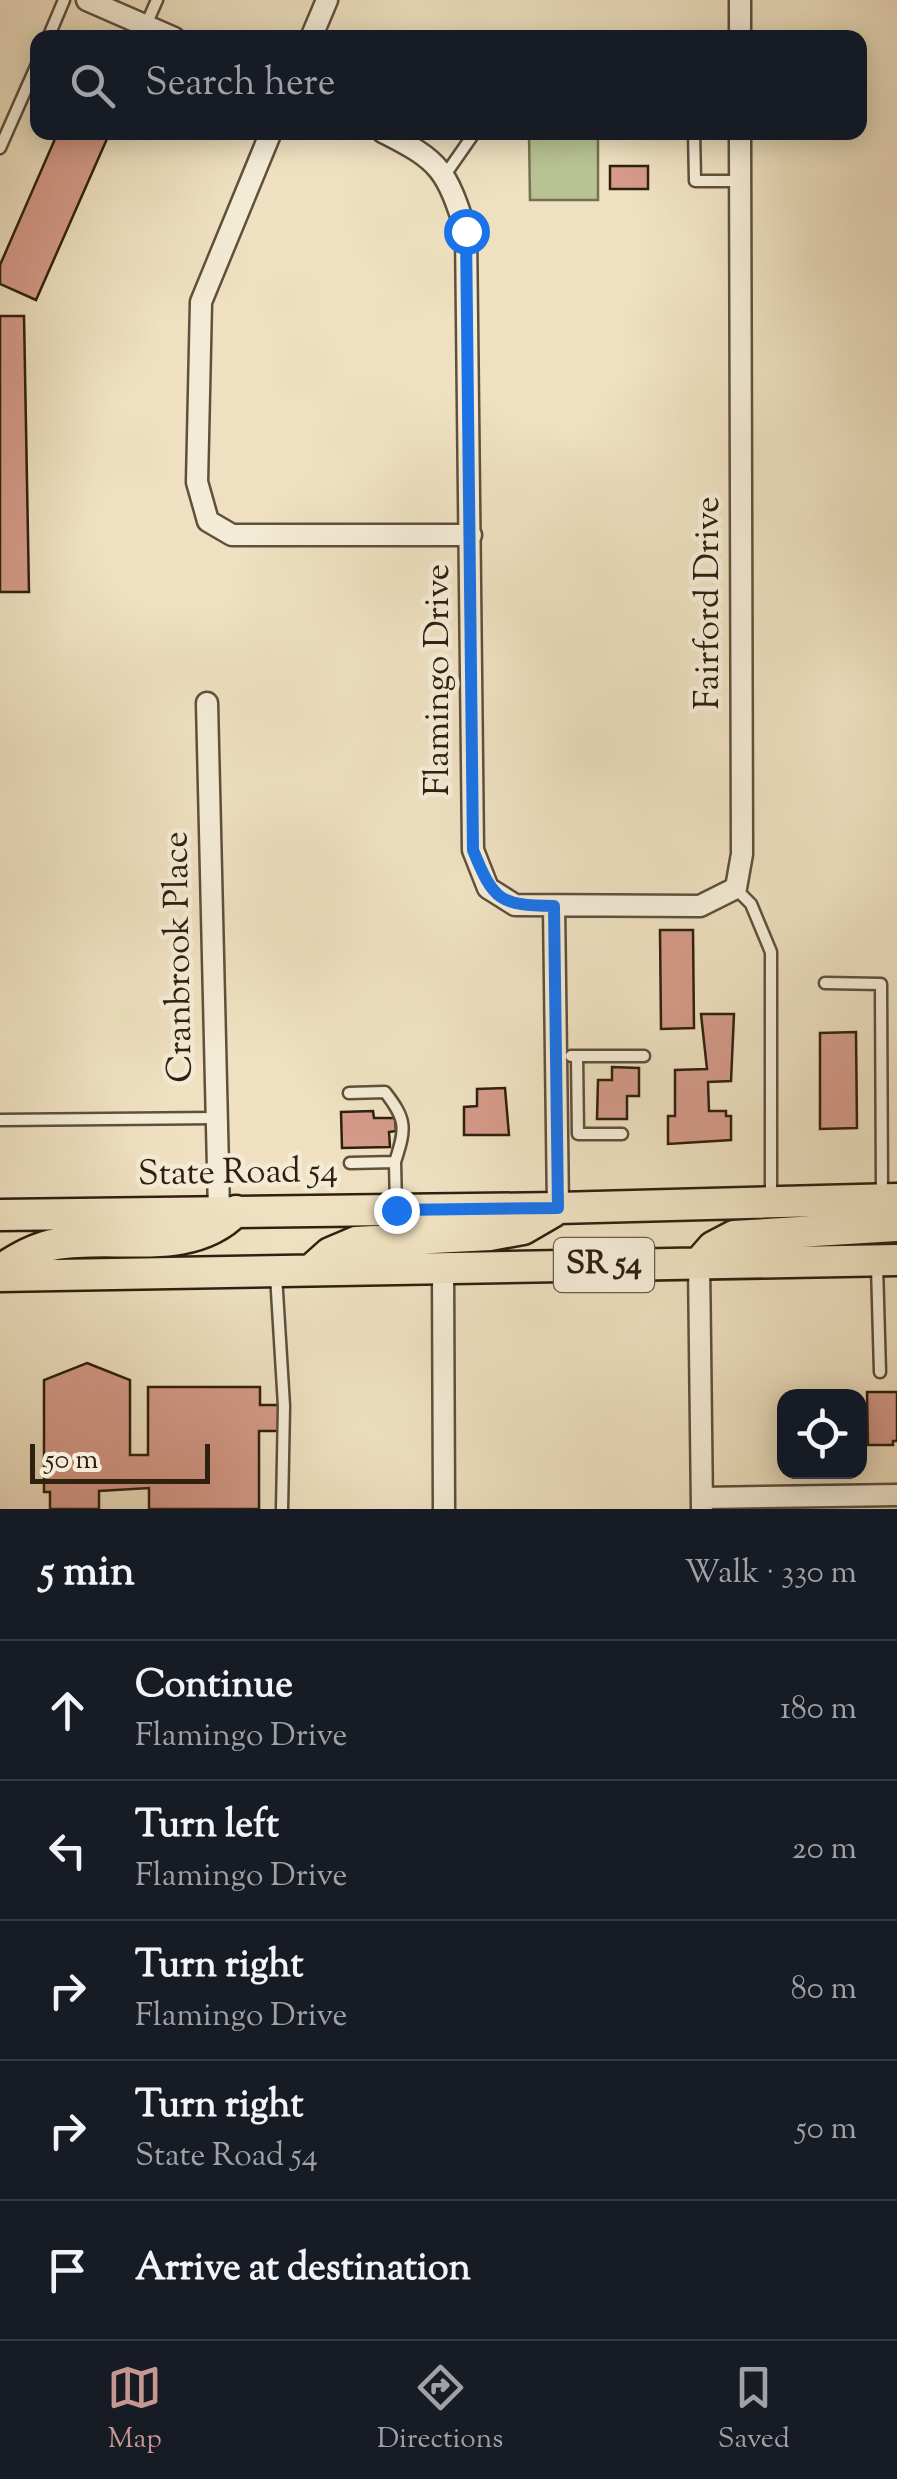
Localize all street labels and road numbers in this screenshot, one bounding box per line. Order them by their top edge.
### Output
street label: Fairford Drive [684,497,735,709]
street label: Flamingo Drive [414,564,465,796]
street label: Cranbrook Place [152,831,208,1083]
street label: State Road 54 [138,1147,338,1201]
road number: SR 54 [554,1238,654,1292]

